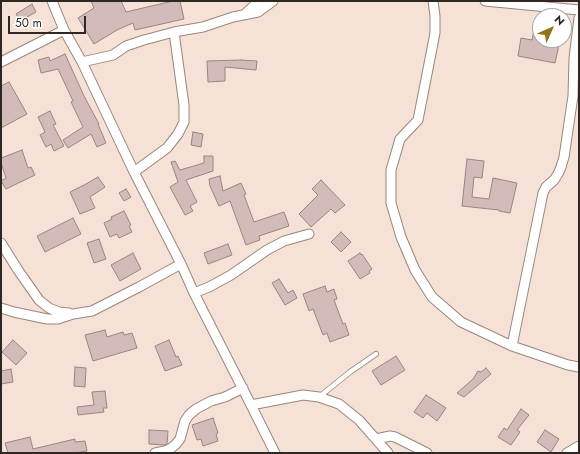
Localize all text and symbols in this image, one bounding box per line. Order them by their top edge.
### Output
scale bar [10,8,88,34]
north arrow [532,8,572,48]
text: N [551,11,569,29]
text: 50 m [15,14,42,32]

